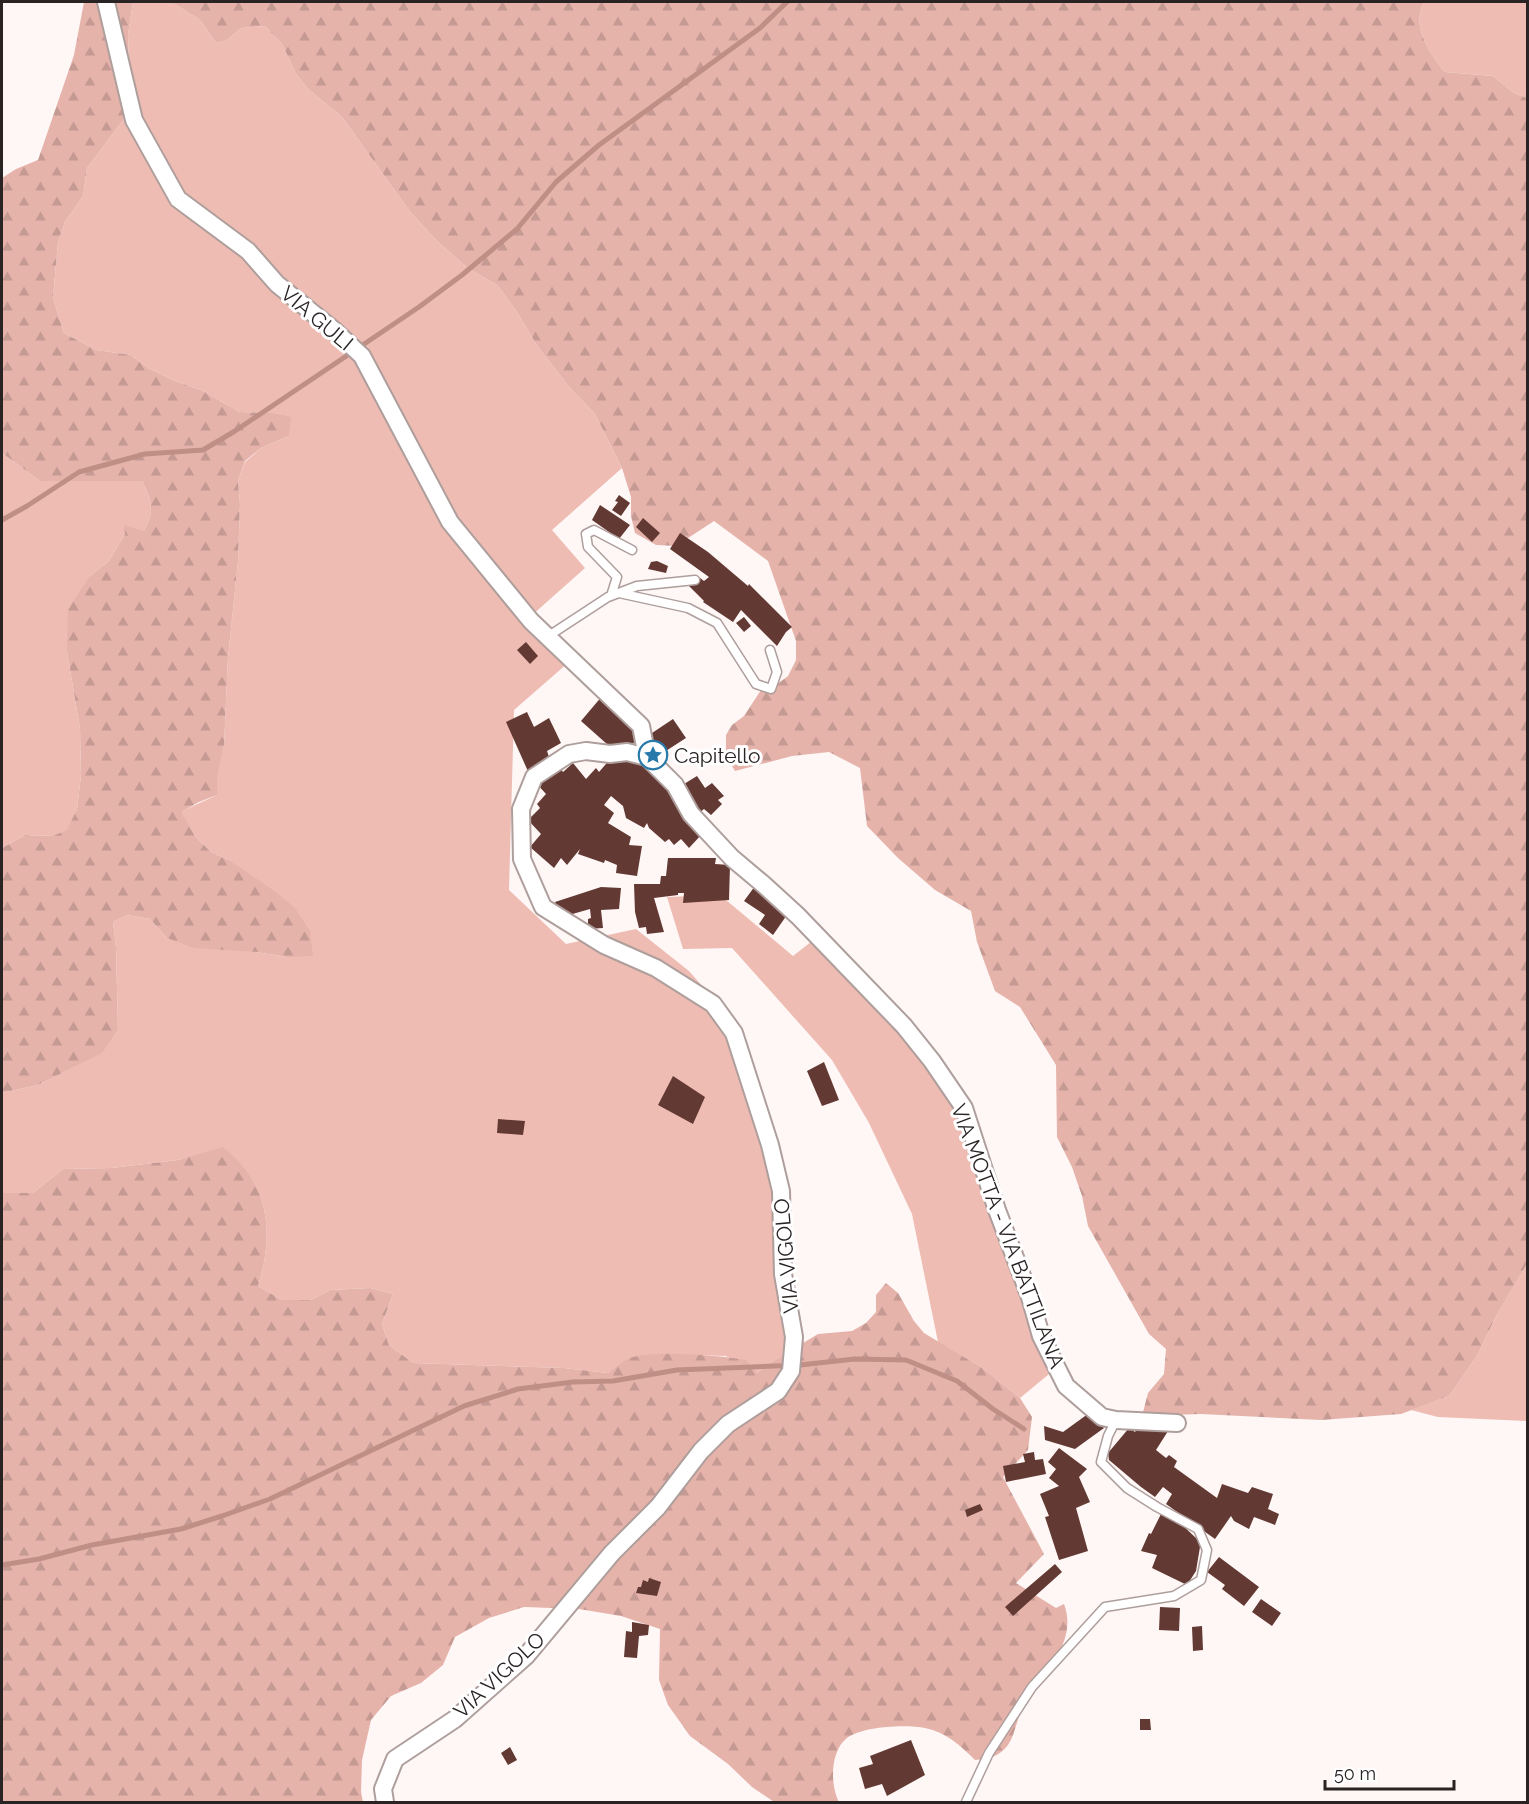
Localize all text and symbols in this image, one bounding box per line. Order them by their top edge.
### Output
street label: VIA GULI [276,281,358,355]
place icon: Capitello [637,739,669,771]
place label: Capitello [674,743,760,768]
street label: VIA MOTTA - VIA BATTILANA [946,1100,1070,1372]
street label: VIA VIGOLO [769,1197,803,1315]
street label: VIA VIGOLO [448,1627,550,1723]
scale bar [1325,1753,1454,1791]
text: 50 m [1334,1763,1376,1784]

